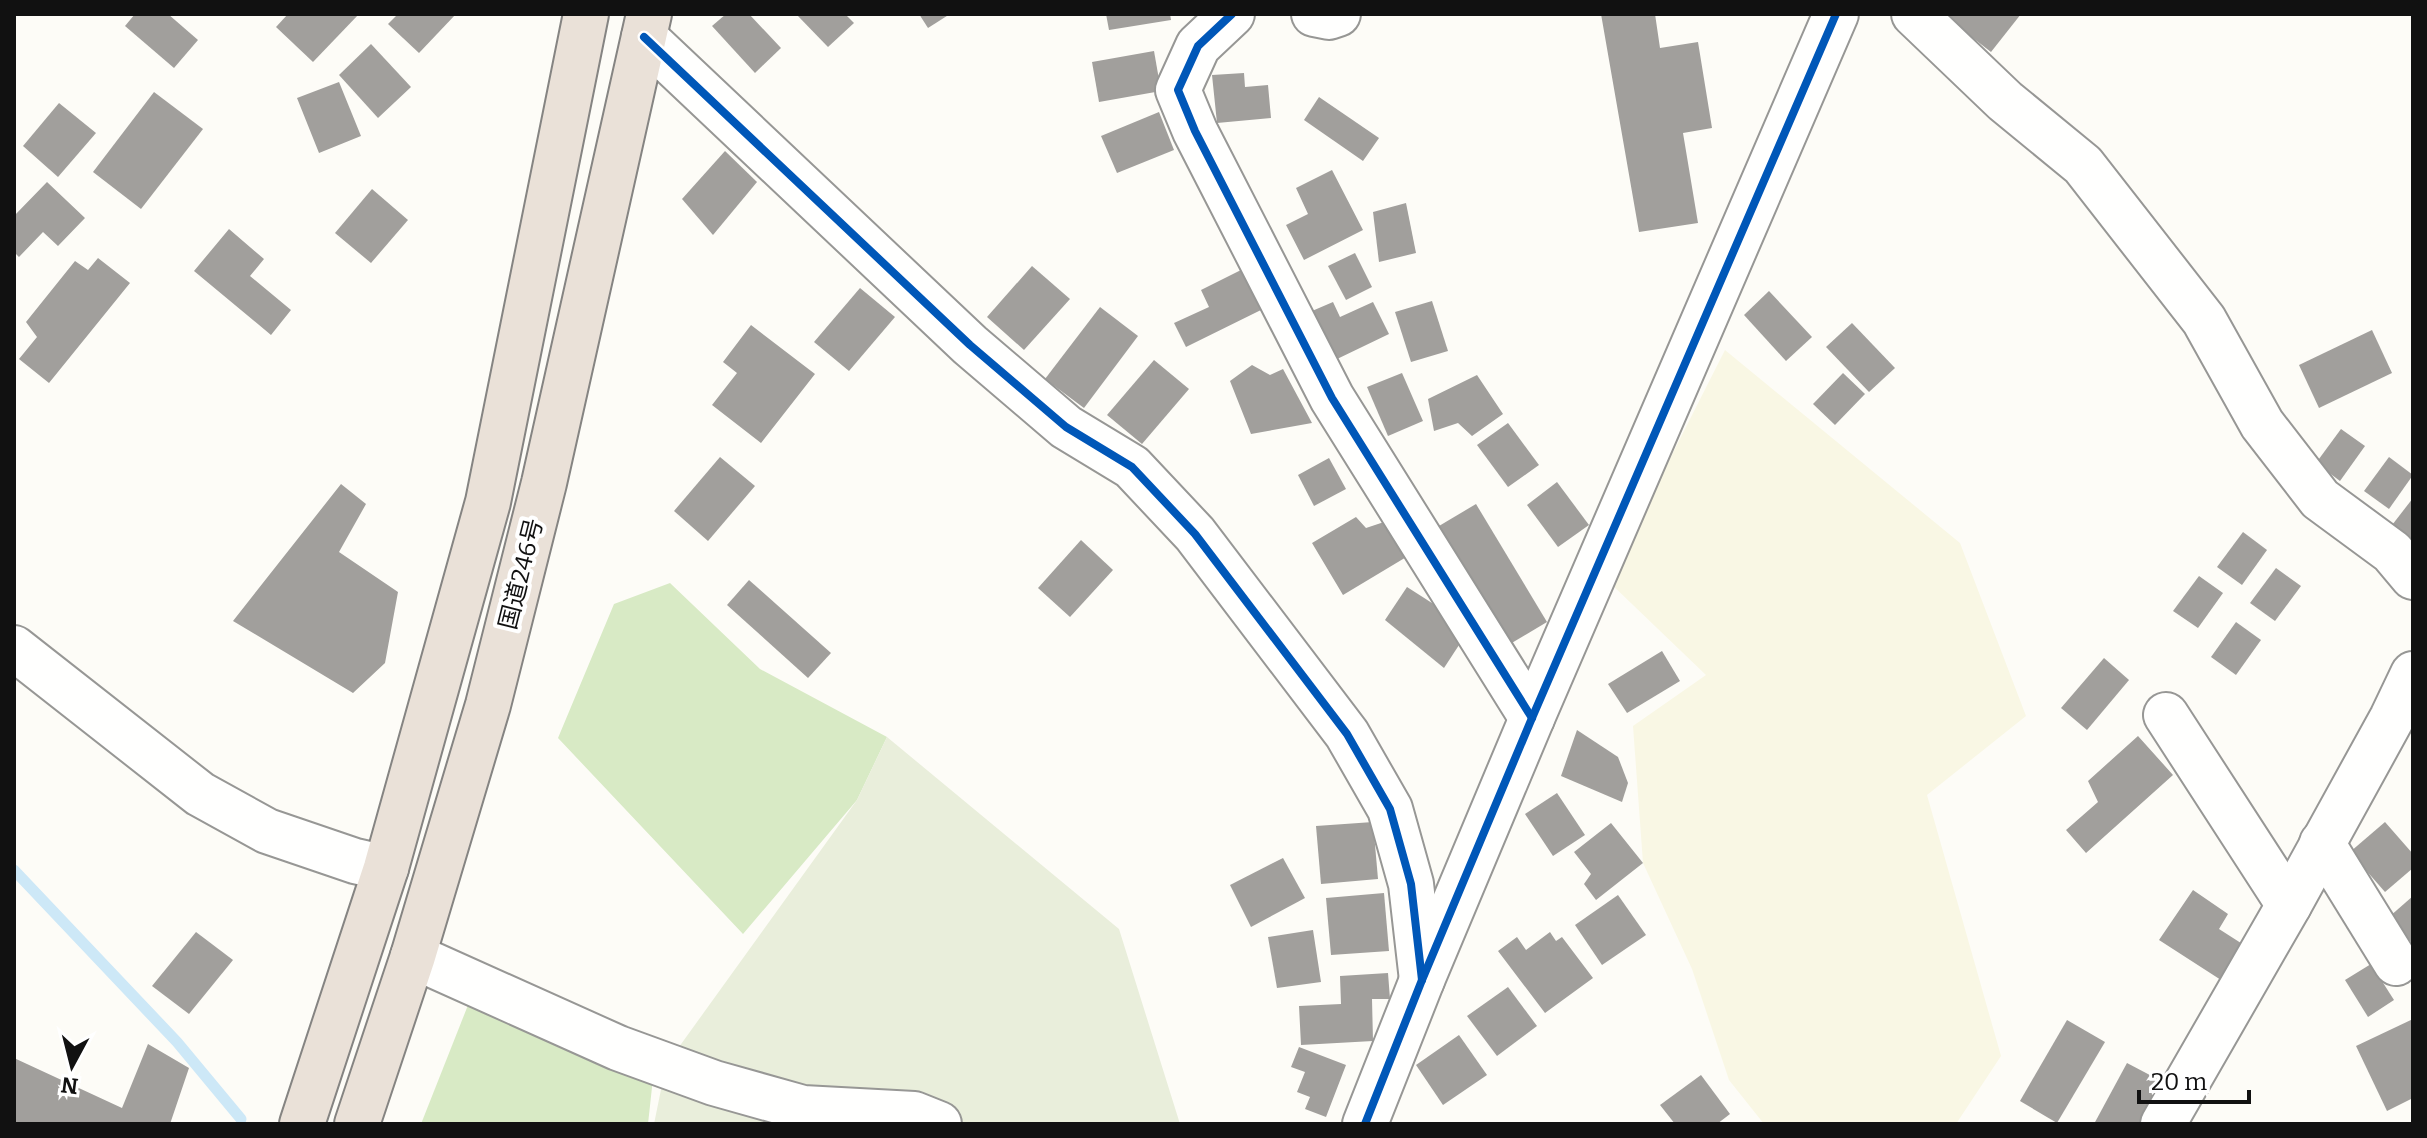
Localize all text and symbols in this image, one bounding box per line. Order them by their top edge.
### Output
street label: 国道246号 [494,516,548,632]
north arrow [32,1026,112,1106]
scale bar [2139,1054,2249,1104]
text: 20 m [2151,1068,2207,1096]
text: N [60,1071,80,1100]

